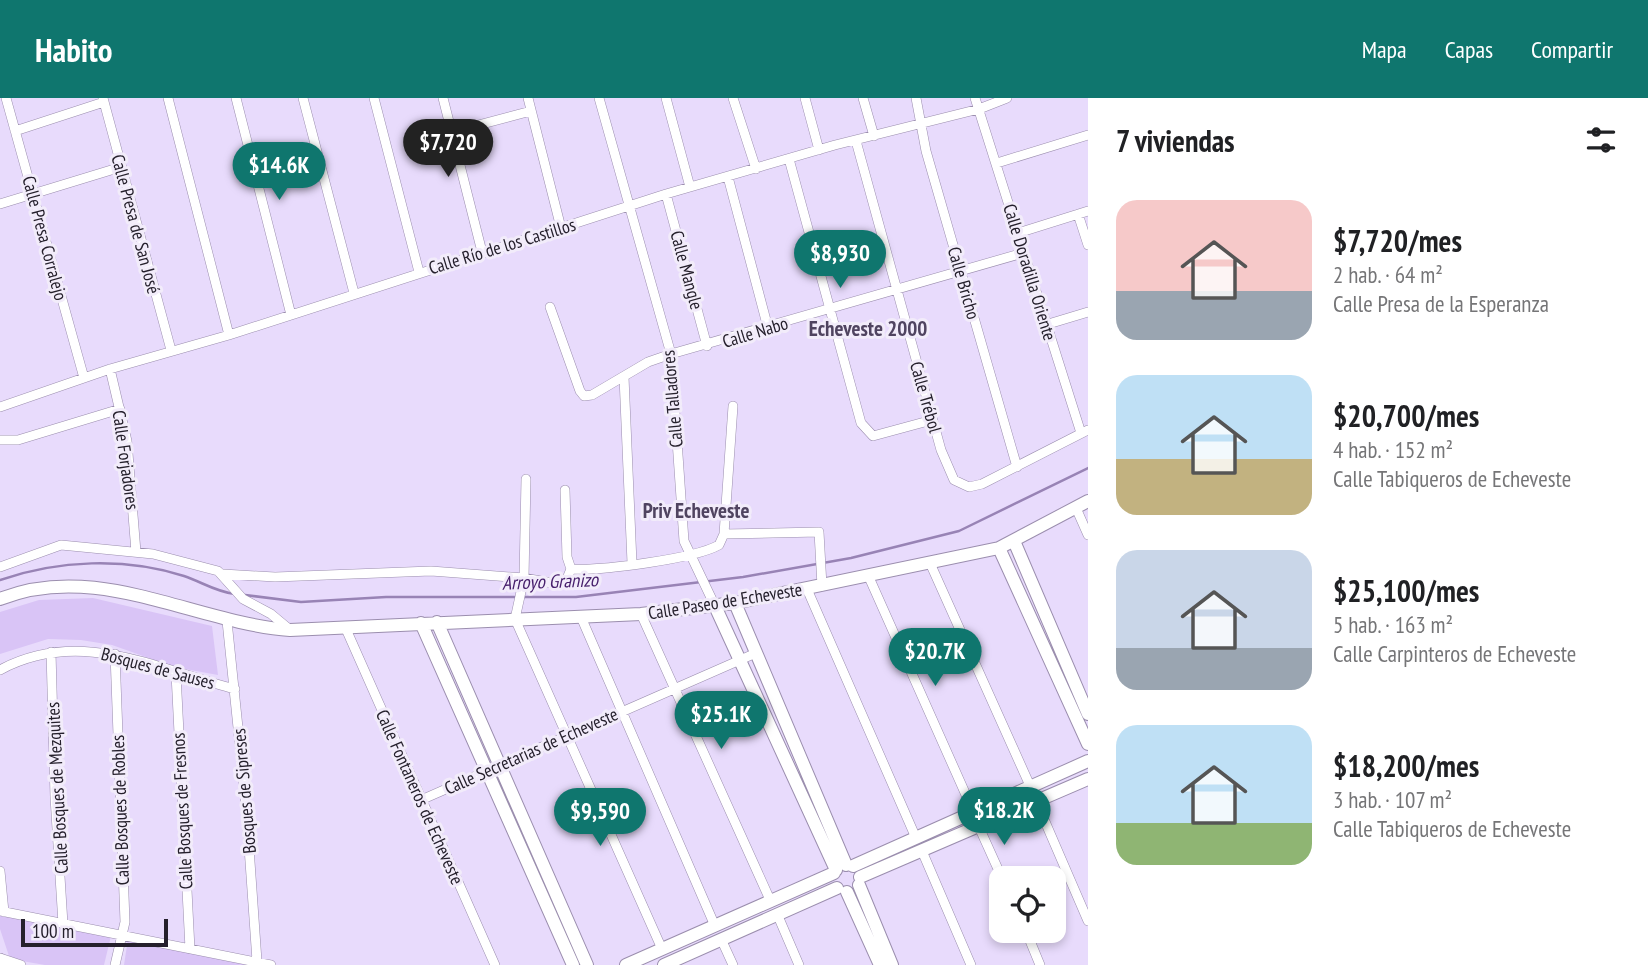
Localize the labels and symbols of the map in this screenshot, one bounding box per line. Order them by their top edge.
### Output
pin: $7,720 [391,120,505,179]
pin: $14.6K [222,142,336,202]
street label: Calle Presa de San José [106,152,166,296]
street label: Calle Presa Corralejo [17,173,73,303]
street label: Calle Doradilla Oriente [998,201,1062,343]
street label: Calle Río de los Castillos [426,213,578,279]
street label: Calle Mangle [665,228,709,312]
pin: $8,930 [783,230,897,290]
street label: Calle Bricho [943,244,985,322]
street label: Calle Nabo [719,311,791,353]
district label: Echeveste 2000 [809,315,927,342]
street label: Calle Talladores [656,349,688,449]
street label: Calle Trébol [905,359,947,436]
street label: Calle Forjadores [108,409,144,511]
district label: Priv Echeveste [643,497,749,524]
water label: Arroyo Granizo [501,567,600,595]
street label: Calle Paseo de Echeveste [646,577,804,625]
pin: $20.7K [878,628,992,688]
street label: Bosques de Sauses [99,642,217,694]
pin: $25.1K [664,692,778,751]
street label: Calle Bosques de Mezquites [41,702,73,874]
street label: Calle Secretarias de Echeveste [441,702,621,800]
street label: Calle Fontaneros de Echeveste [371,706,469,888]
street label: Bosques de Sipreses [227,727,261,855]
street label: Calle Bosques de Fresnos [166,732,198,890]
street label: Calle Bosques de Robles [106,734,134,886]
pin: $9,590 [543,788,657,848]
pin: $18.2K [947,788,1061,847]
scale bar [21,916,168,948]

